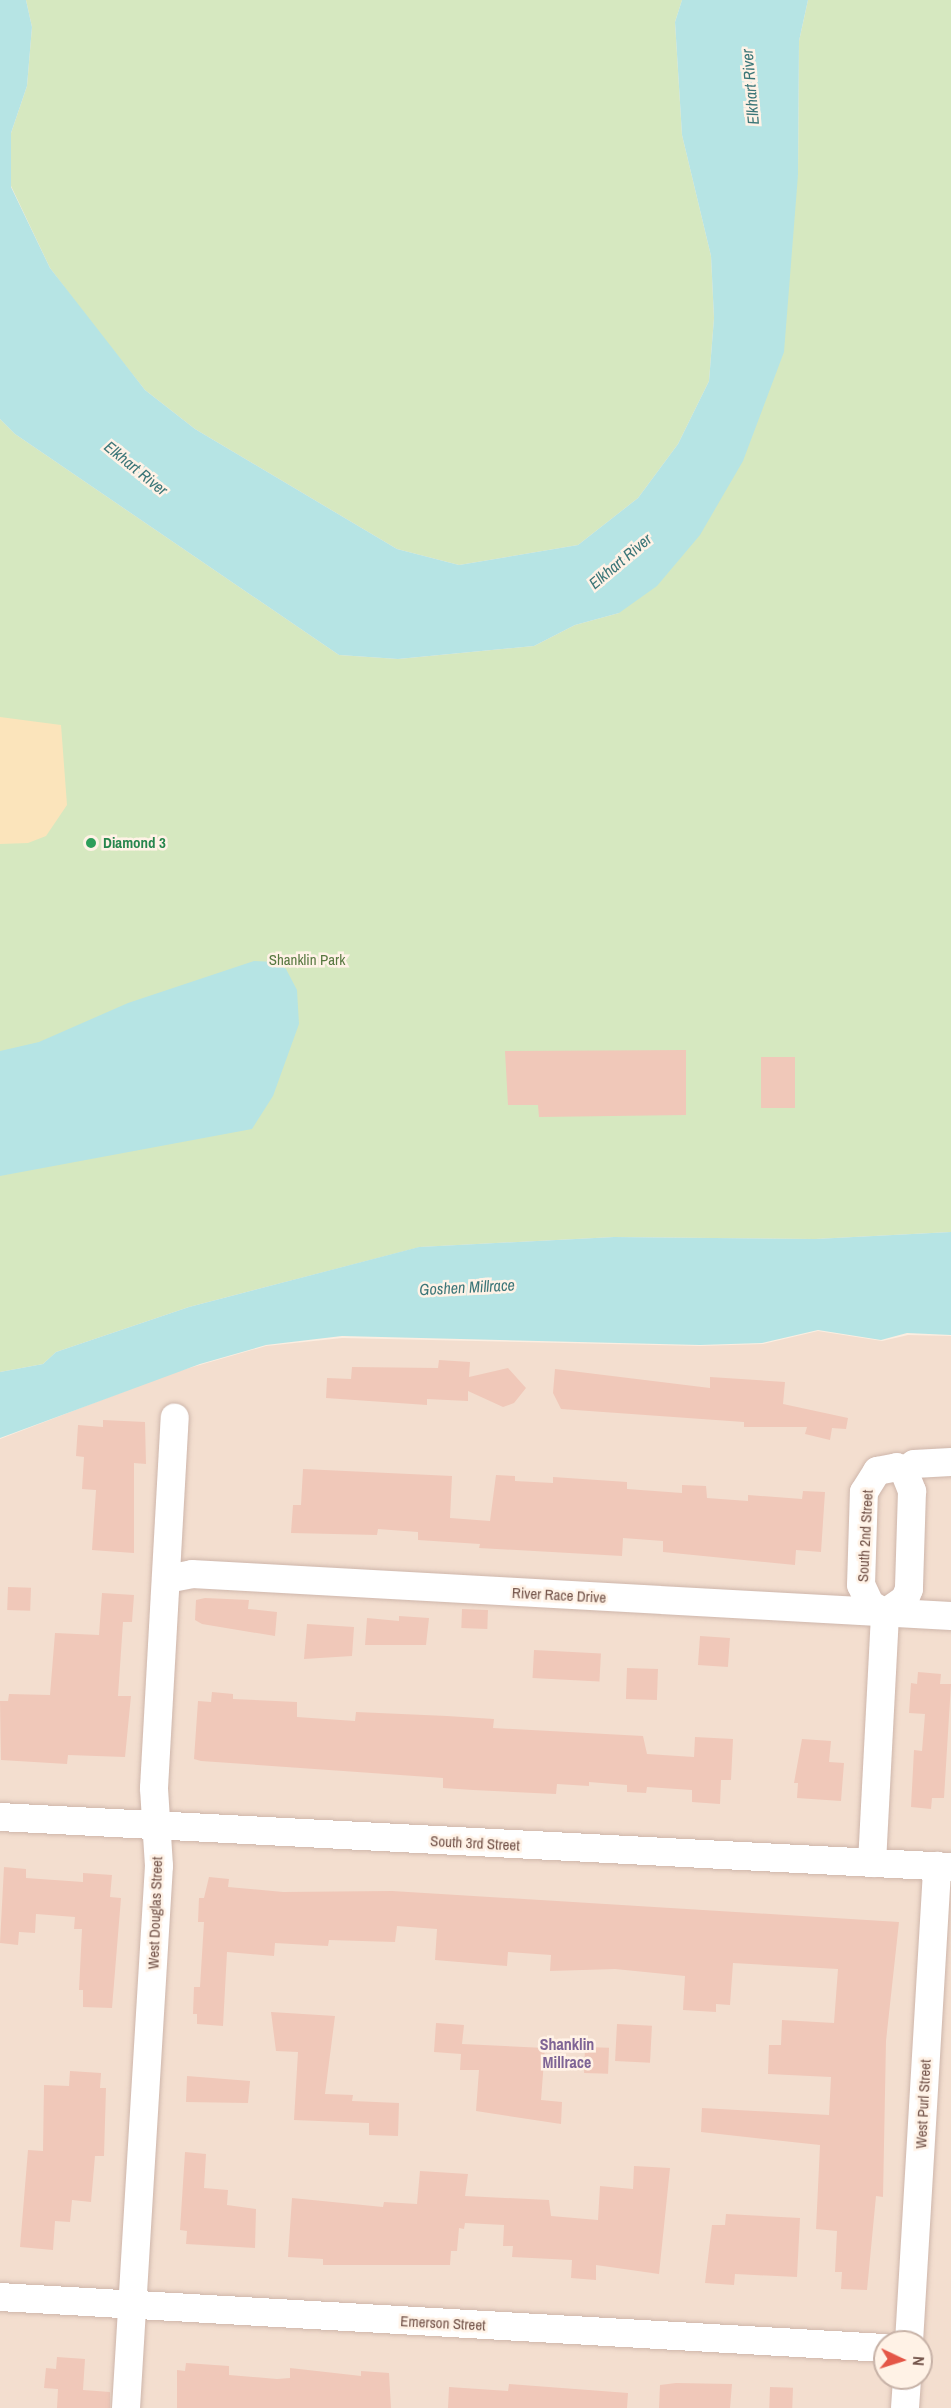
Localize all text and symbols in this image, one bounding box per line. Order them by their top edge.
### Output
water label: Elkhart River [737,48,763,126]
water label: Elkhart River [100,437,172,499]
water label: Elkhart River [585,529,655,593]
place label: Diamond 3 [103,834,166,852]
marker: Diamond 3 [84,836,98,850]
park label: Shanklin Park [269,951,345,969]
water label: Goshen Millrace [419,1275,515,1299]
street label: South 2nd Street [854,1489,876,1583]
street label: River Race Drive [511,1584,607,1606]
street label: South 3rd Street [430,1832,520,1854]
street label: West Douglas Street [144,1856,166,1970]
district label: Shanklin Millrace [540,2034,594,2072]
street label: West Purl Street [912,2059,934,2149]
street label: Emerson Street [400,2312,486,2334]
north arrow [873,2330,933,2390]
text: N [908,2356,930,2367]

